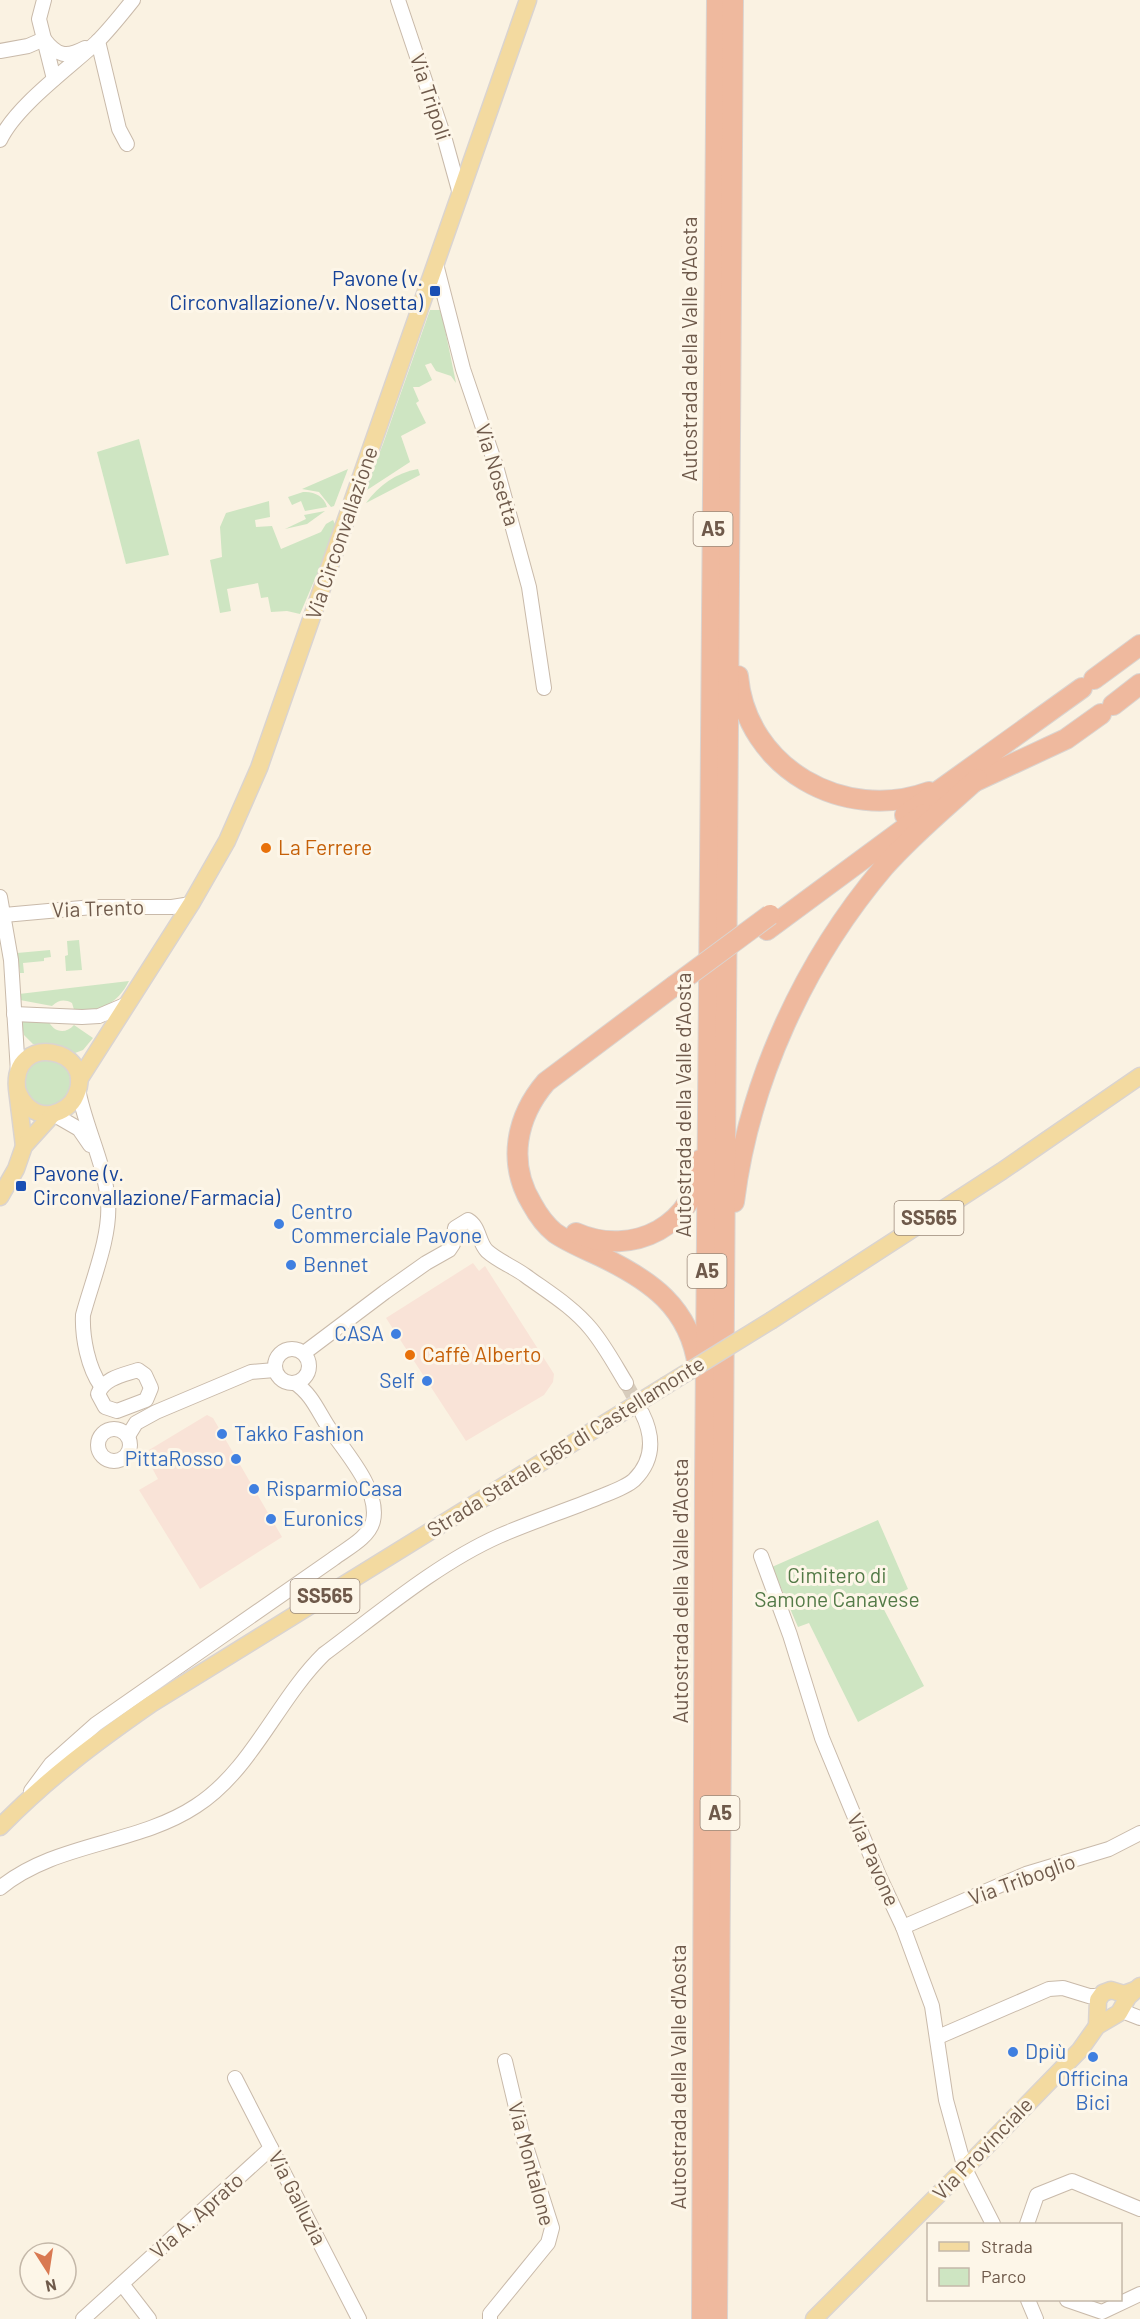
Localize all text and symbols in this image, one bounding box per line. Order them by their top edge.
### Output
street label: Via Tripoli [406,50,457,143]
street label: Autostrada della Valle d'Aosta [676,217,701,481]
place label: Pavone (v. Circonvallazione/v. Nosetta) [169,265,424,314]
marker: Pavone (v. Circonvallazione/v. Nosetta) [428,284,442,298]
street label: Via Nosetta [471,420,526,529]
street label: Via Circonvallazione [299,443,382,622]
road number: A5 [694,512,732,546]
place label: La Ferrere [278,834,372,859]
marker: La Ferrere [259,841,273,855]
street label: Via Trento [51,893,145,922]
street label: Autostrada della Valle d'Aosta [670,973,695,1237]
place label: Pavone (v. Circonvallazione/Farmacia) [33,1160,281,1209]
marker: Pavone (v. Circonvallazione/Farmacia) [14,1179,28,1193]
place label: Centro Commerciale Pavone [291,1198,482,1247]
road number: SS565 [894,1201,964,1235]
marker: Centro Commerciale Pavone [272,1217,286,1231]
place label: Bennet [303,1251,369,1276]
road number: A5 [688,1254,726,1288]
marker: Bennet [284,1258,298,1272]
place label: CASA [334,1320,384,1345]
marker: CASA [389,1327,403,1341]
place label: Caffè Alberto [422,1341,541,1366]
marker: Caffè Alberto [403,1348,417,1362]
street label: Strada Statale 565 di Castellamonte [422,1350,708,1542]
place label: Self [379,1367,415,1392]
marker: Self [420,1374,434,1388]
place label: Takko Fashion [234,1420,364,1445]
marker: Takko Fashion [215,1427,229,1441]
place label: PittaRosso [125,1445,224,1470]
marker: PittaRosso [229,1452,243,1466]
street label: Autostrada della Valle d'Aosta [667,1459,692,1723]
place label: RisparmioCasa [266,1475,403,1500]
marker: RisparmioCasa [247,1482,261,1496]
place label: Euronics [283,1505,364,1530]
marker: Euronics [264,1512,278,1526]
park label: Cimitero di Samone Canavese [754,1562,920,1611]
road number: SS565 [290,1579,360,1613]
road number: A5 [700,1796,740,1830]
street label: Via Pavone [843,1809,906,1910]
street label: Via Triboglio [965,1848,1078,1910]
street label: Autostrada della Valle d'Aosta [665,1945,690,2209]
place label: Dpiù [1025,2038,1066,2063]
marker: Dpiù [1006,2045,1020,2059]
marker: Officina Bici [1086,2050,1100,2064]
place label: Officina Bici [1057,2065,1129,2114]
street label: Via Provinciale [927,2091,1037,2205]
street label: Via Montalone [504,2099,561,2228]
street label: Via Galluzia [264,2146,333,2249]
street label: Via A. Aprato [144,2167,248,2263]
legend [927,2223,1122,2301]
text: Strada [981,2235,1033,2257]
north arrow [18,2241,78,2301]
text: Parco [981,2265,1026,2287]
text: N [44,2276,58,2297]

